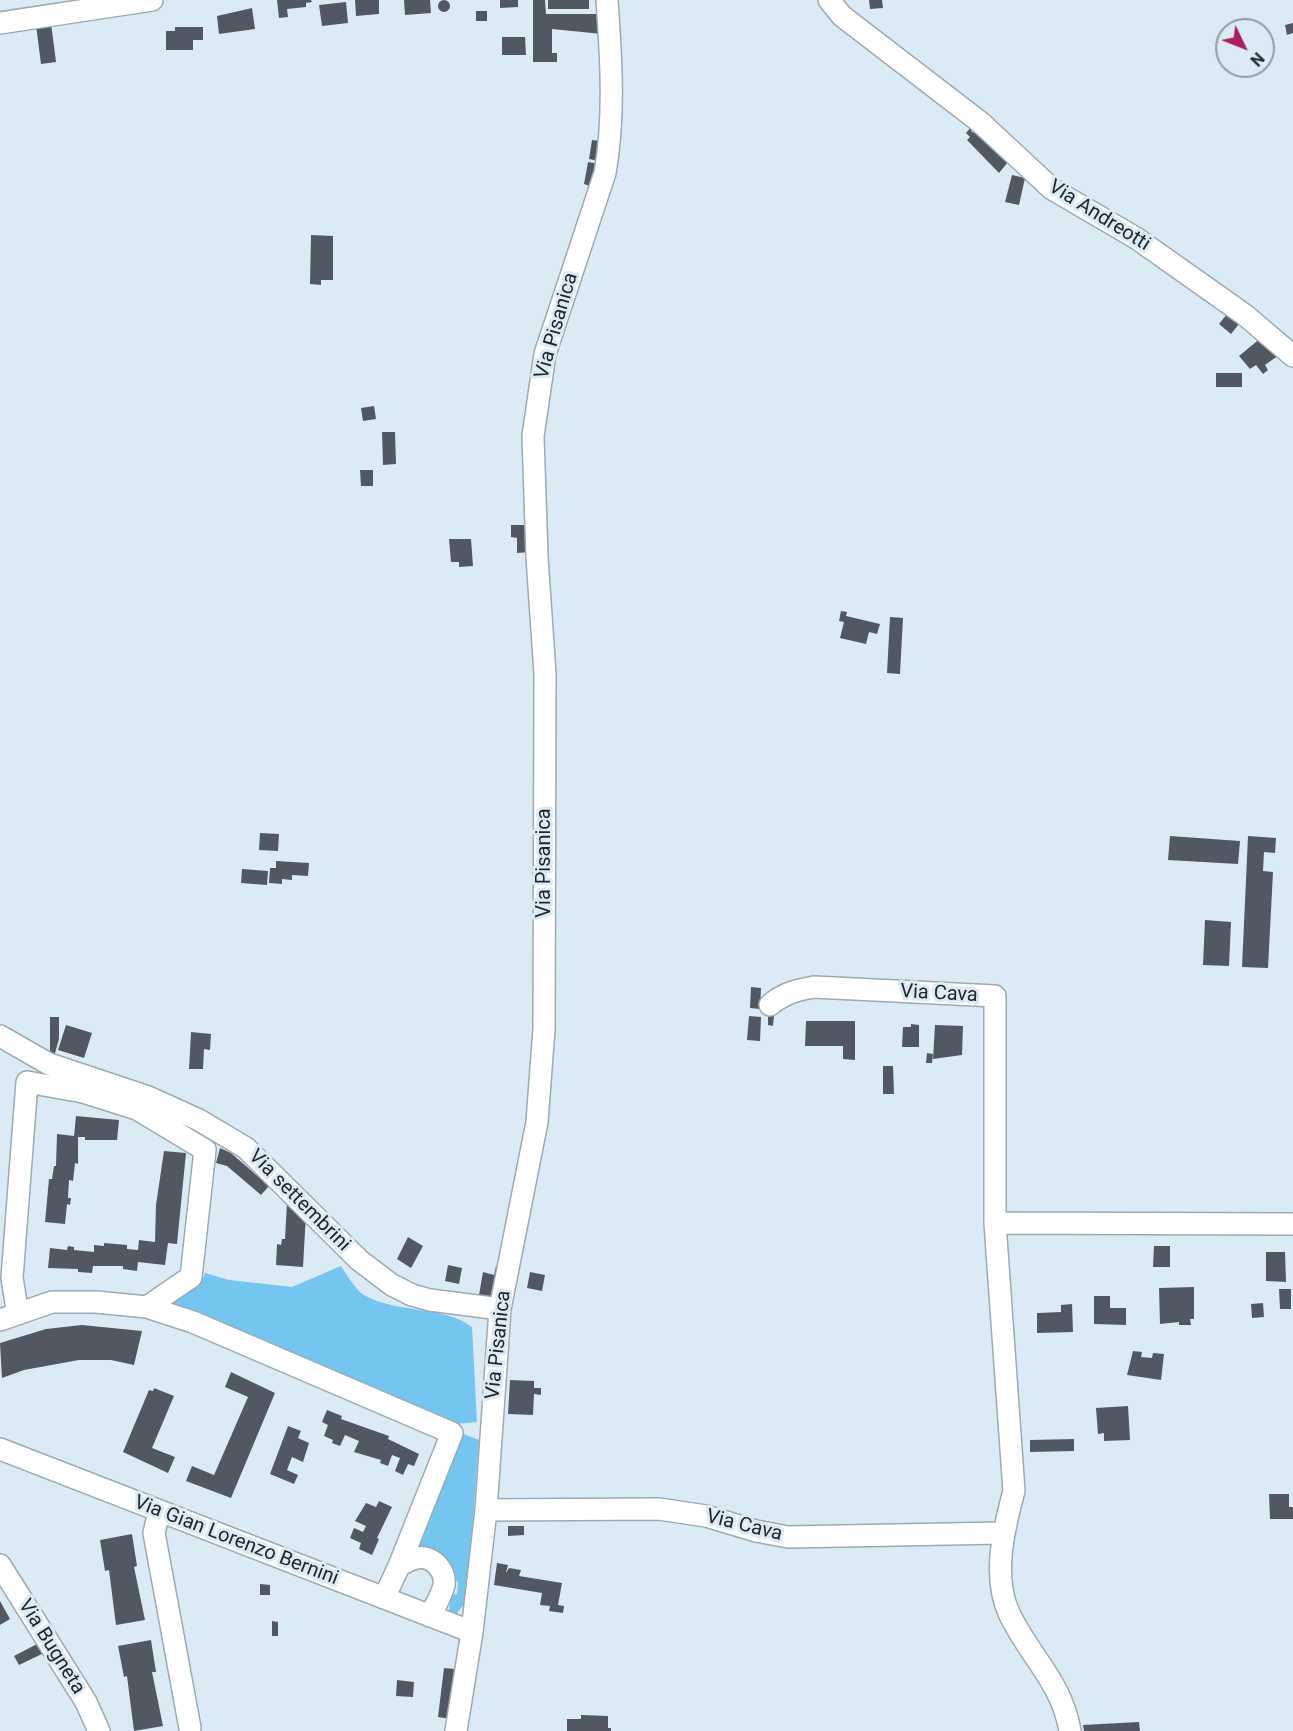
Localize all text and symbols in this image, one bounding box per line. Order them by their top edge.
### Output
north arrow [1215,18,1275,78]
text: N [1246,49,1268,70]
street label: Via Andreotti [1044,175,1154,257]
street label: Via Pisanica [530,270,584,382]
street label: Via Pisanica [533,808,557,918]
street label: Via Cava [900,980,978,1008]
street label: Via settembrini [243,1145,355,1257]
street label: Via Pisanica [481,1289,517,1401]
street label: Via Gian Lorenzo Bernini [130,1491,342,1591]
street label: Via Cava [703,1505,785,1547]
street label: Via Bugneta [12,1595,90,1699]

